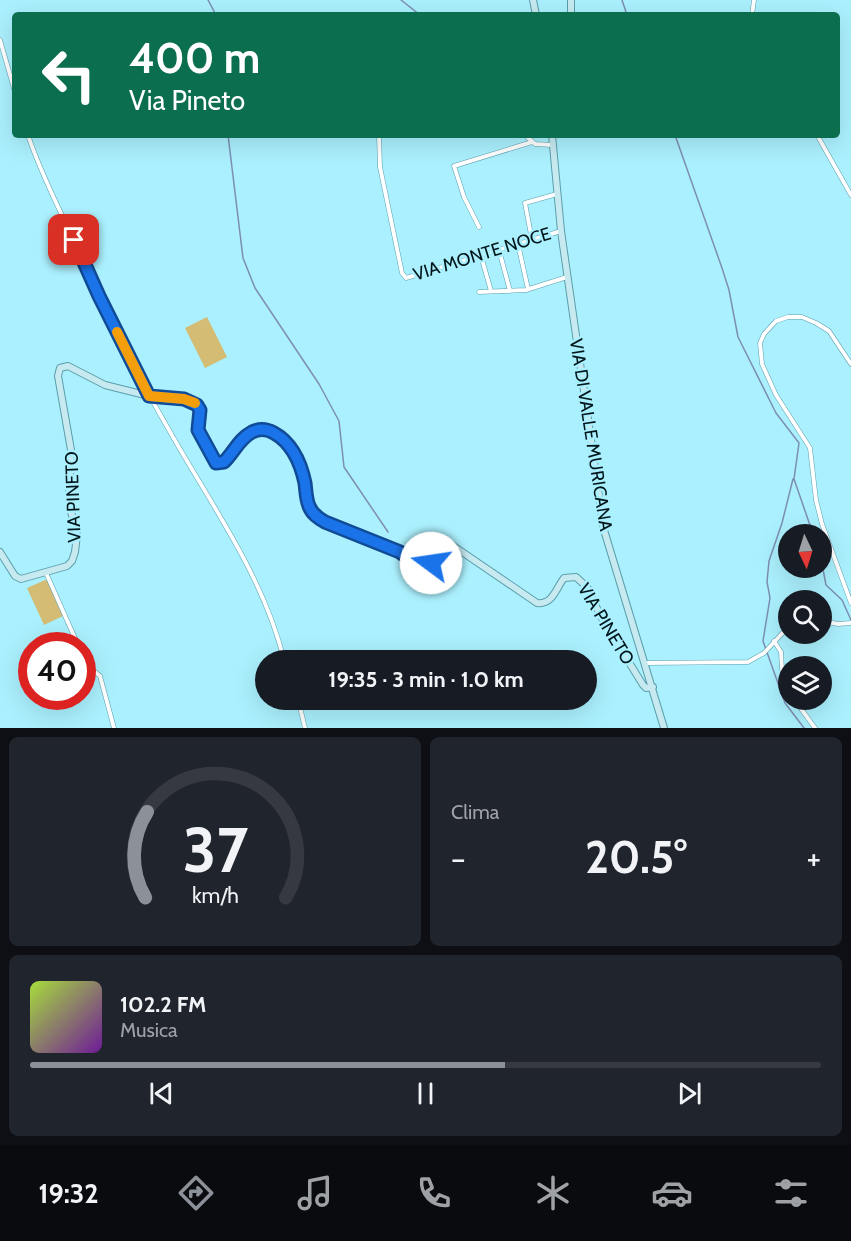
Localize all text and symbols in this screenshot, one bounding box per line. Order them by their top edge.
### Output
text: 400 m [129,32,260,84]
icon: left [30,36,108,114]
text: Via Pineto [129,84,245,117]
pin [48,214,99,265]
icon: arrive [57,223,90,256]
street label: VIA MONTE NOCE [410,223,554,285]
street label: VIA DI VALLE MURICANA [565,337,617,533]
street label: VIA PINETO [60,451,86,543]
north arrow [778,524,832,578]
map controls [778,524,832,710]
position arrow [399,531,463,595]
street label: VIA PINETO [573,579,639,669]
button: search [778,590,832,644]
speed limit sign: 40 [18,632,96,710]
button: layers [778,656,832,710]
text: 19:35 · 3 min · 1.0 km [328,666,524,693]
text: Clima [451,800,499,824]
text: 37 [182,812,248,888]
text: 20.5° [585,830,687,884]
text: − [451,838,466,878]
text: + [806,838,821,878]
text: km/h [192,883,238,909]
text: 102.2 FM [120,991,206,1018]
text: Musica [120,1018,178,1042]
icon: previous [145,1077,178,1110]
icon: pause [409,1077,442,1110]
icon: next [673,1077,706,1110]
icon: directions [175,1172,217,1214]
icon: music [294,1172,336,1214]
icon: phone [413,1172,455,1214]
icon: climate [532,1172,574,1214]
icon: car [651,1172,693,1214]
icon: filters [770,1172,812,1214]
text: 19:32 [39,1177,98,1210]

